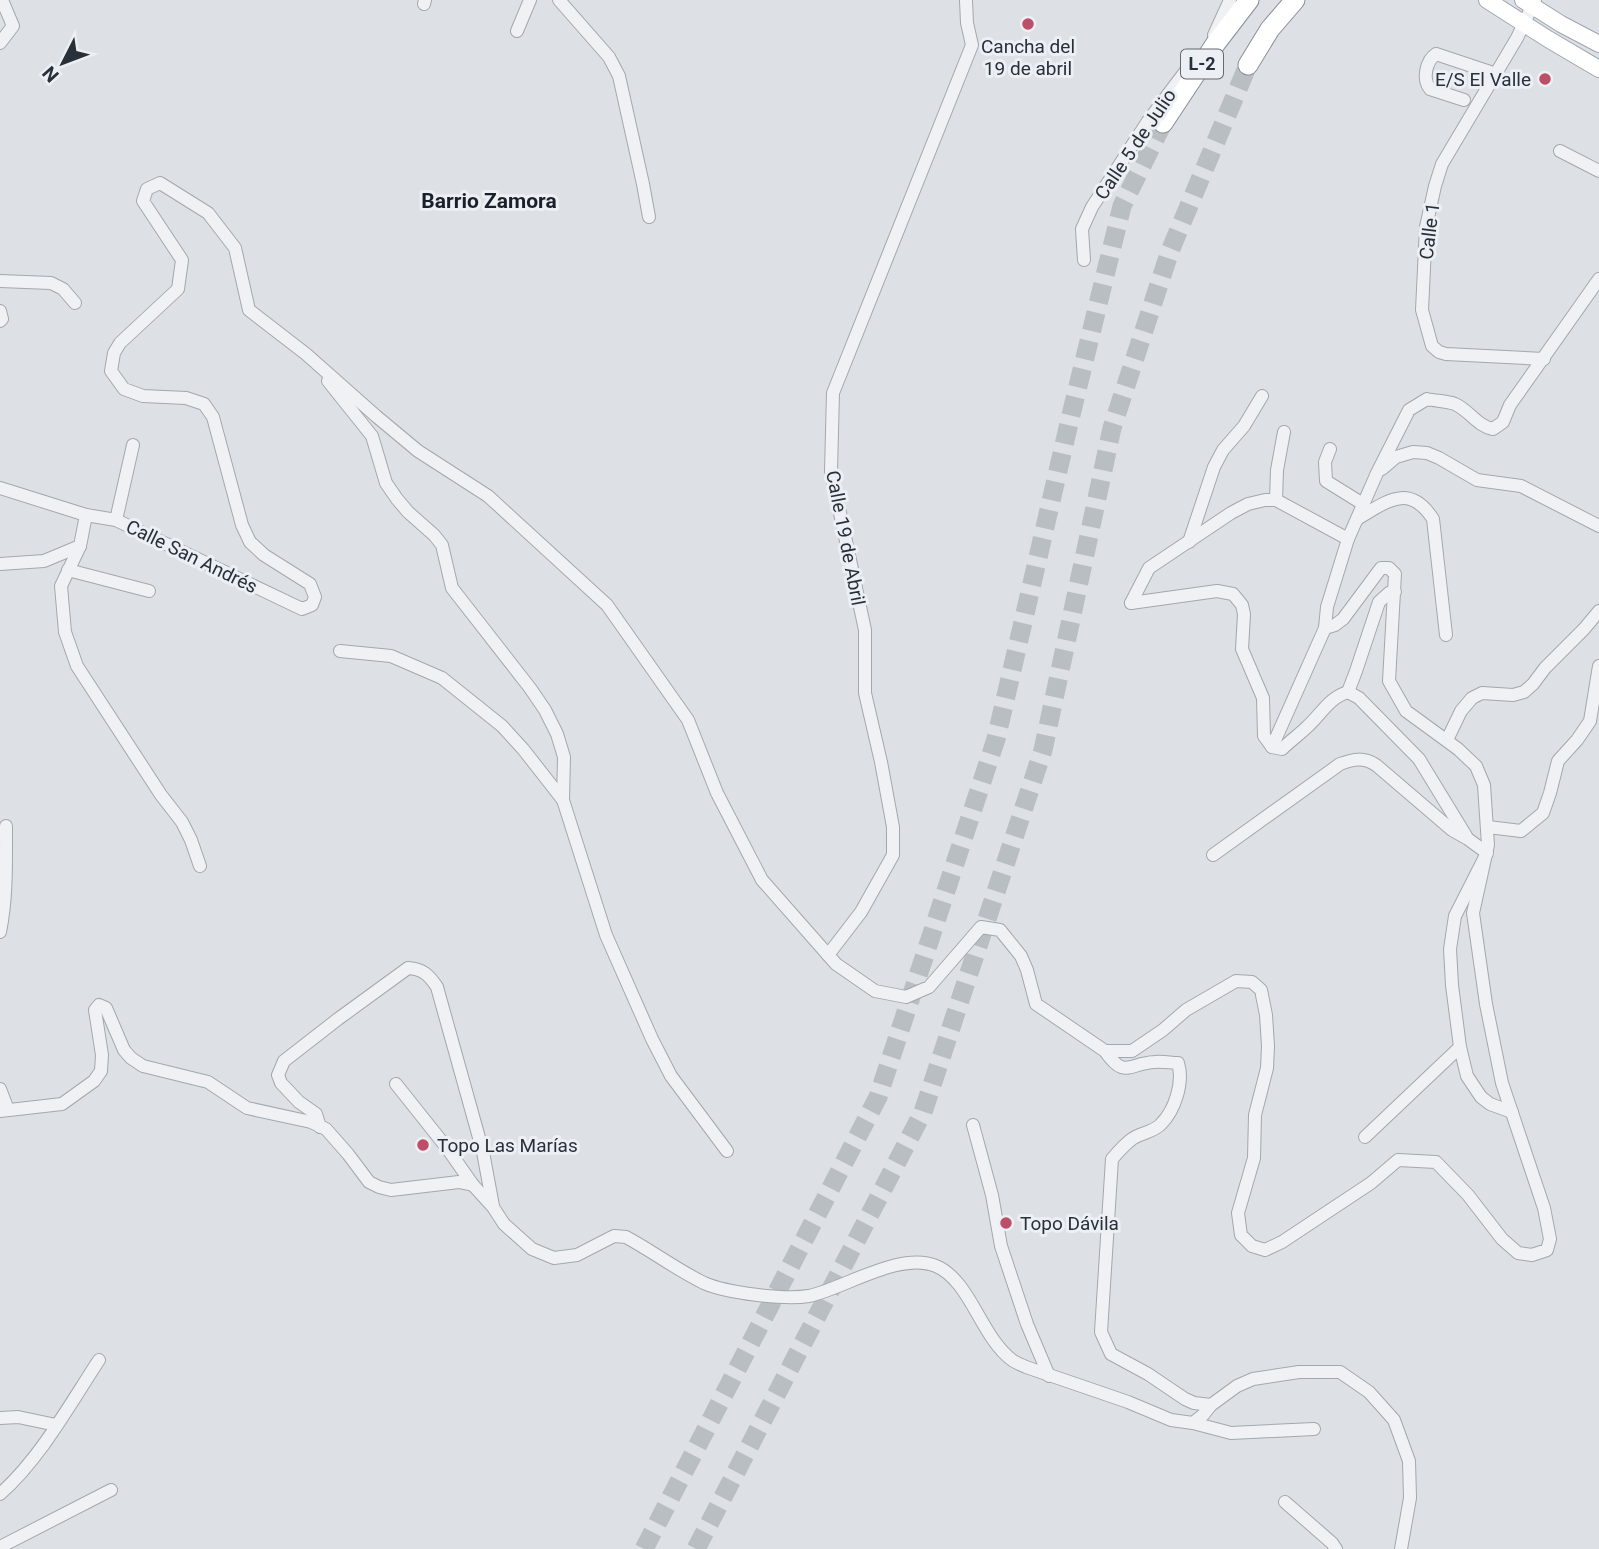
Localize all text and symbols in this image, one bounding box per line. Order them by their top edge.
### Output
marker: Cancha del 19 de abril [1020,16,1036,32]
north arrow [28,28,98,98]
place label: Cancha del 19 de abril [981,35,1075,80]
road number: L-2 [1181,50,1223,78]
text: N [38,61,64,87]
place label: E/S El Valle [1435,68,1531,91]
marker: E/S El Valle [1537,71,1553,87]
street label: Calle 5 de Julio [1090,85,1181,204]
district label: Barrio Zamora [421,189,557,213]
street label: Calle 1 [1415,201,1444,261]
street label: Calle 19 de Abril [821,469,870,608]
street label: Calle San Andrés [122,515,261,598]
place label: Topo Las Marías [437,1134,578,1157]
marker: Topo Las Marías [415,1137,431,1153]
place label: Topo Dávila [1020,1212,1119,1235]
marker: Topo Dávila [998,1215,1014,1231]

